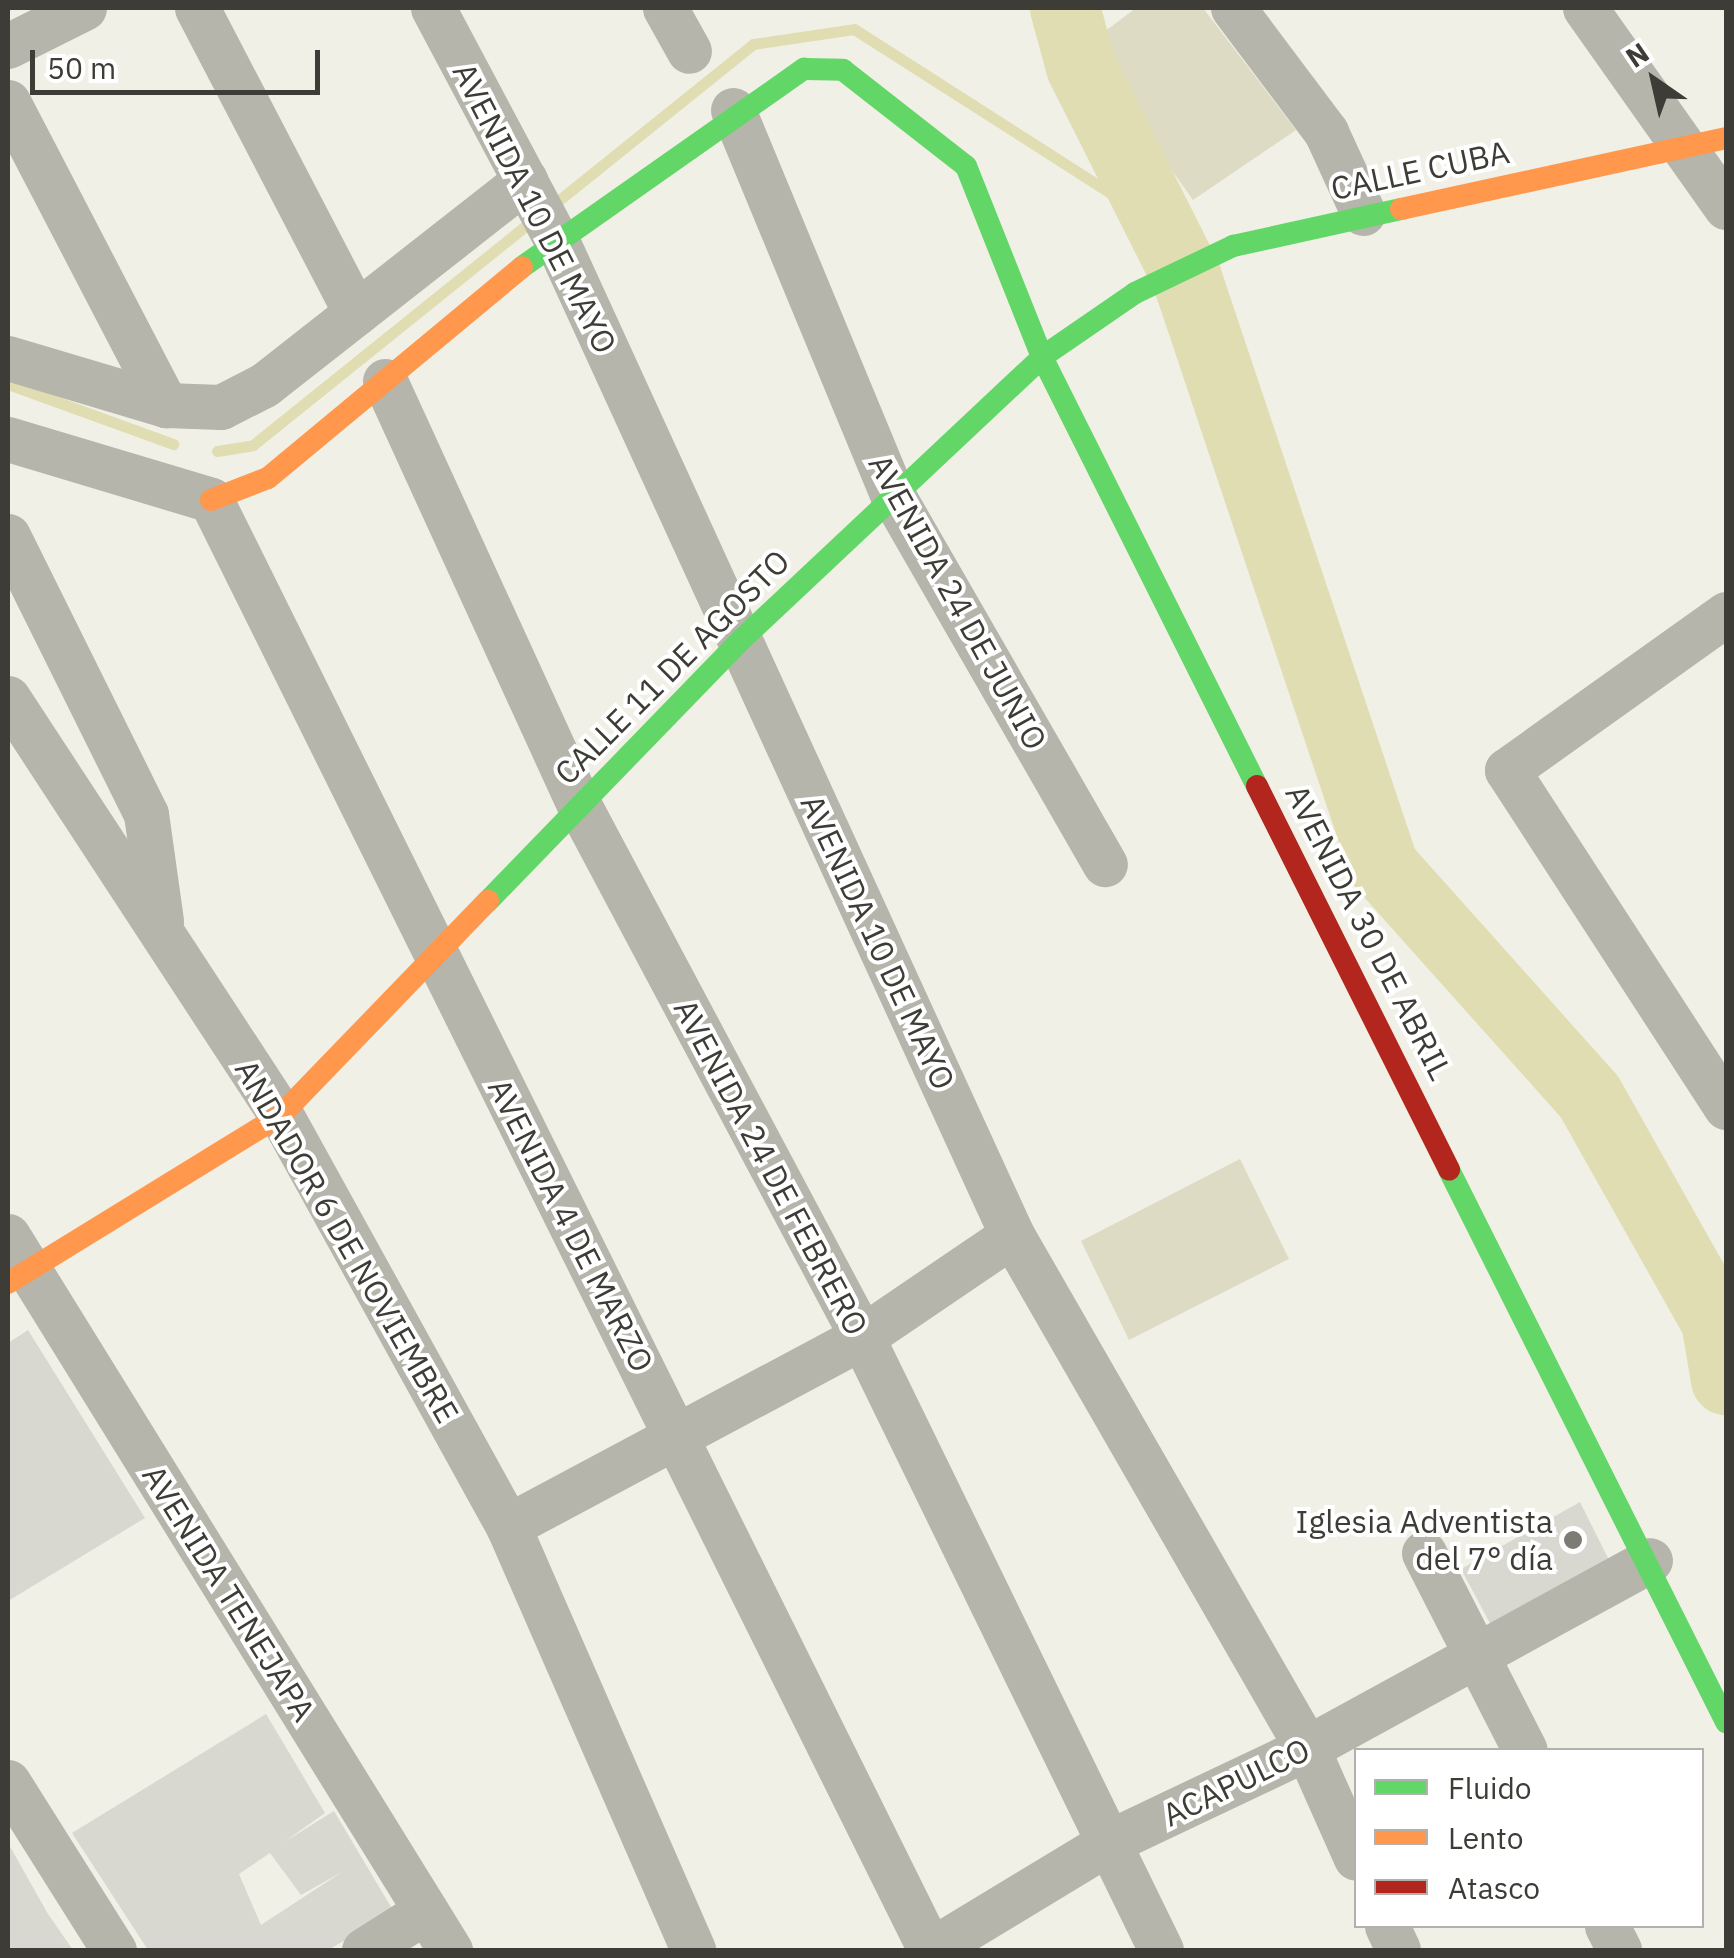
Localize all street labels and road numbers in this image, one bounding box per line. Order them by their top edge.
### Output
street label: AVENIDA 10 DE MAYO [445,56,625,360]
street label: CALLE CUBA [1327,132,1513,208]
street label: AVENIDA 24 DE JUNIO [861,448,1055,756]
street label: CALLE 11 DE AGOSTO [547,542,797,792]
street label: AVENIDA 30 DE ABRIL [1278,778,1460,1086]
street label: AVENIDA 10 DE MAYO [793,788,963,1096]
street label: AVENIDA 24 DE FEBRERO [666,992,876,1342]
street label: ANDADOR 6 DE NOVIEMBRE [227,1052,467,1430]
street label: AVENIDA 4 DE MARZO [480,1072,662,1378]
street label: AVENIDA TENEJAPA [135,1458,323,1728]
street label: ACAPULCO [1156,1730,1316,1834]

